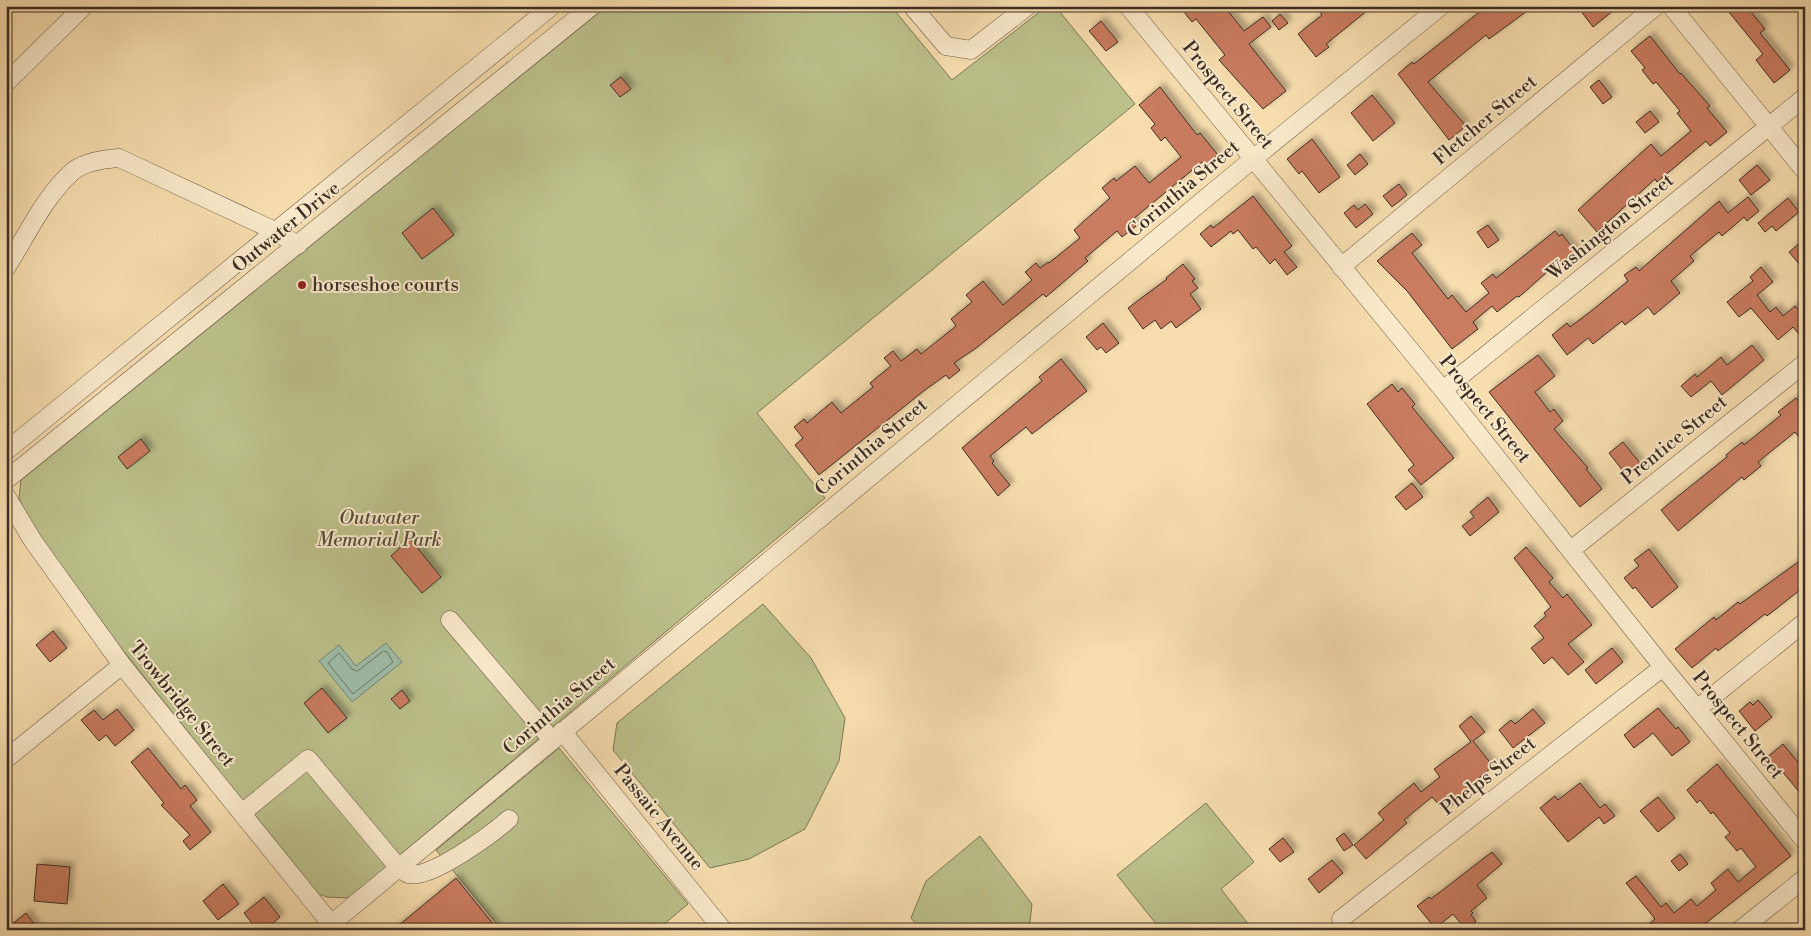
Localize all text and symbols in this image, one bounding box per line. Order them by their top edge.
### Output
street label: Prospect Street [1177,36,1279,154]
street label: Fletcher Street [1428,69,1542,170]
street label: Corinthia Street [1122,135,1244,243]
street label: Washington Street [1541,168,1679,286]
street label: Outwater Drive [227,176,345,278]
place label: horseshoe courts [312,273,459,297]
marker: horseshoe courts [296,279,308,291]
street label: Prospect Street [1434,350,1536,468]
street label: Prentice Street [1616,390,1732,490]
street label: Corinthia Street [810,393,932,501]
park label: Outwater Memorial Park [317,506,441,552]
street label: Trowbridge Street [124,636,240,772]
street label: Corinthia Street [498,652,620,760]
street label: Prospect Street [1687,666,1789,784]
street label: Phelps Street [1436,731,1541,821]
street label: Passaic Avenue [609,759,709,875]

